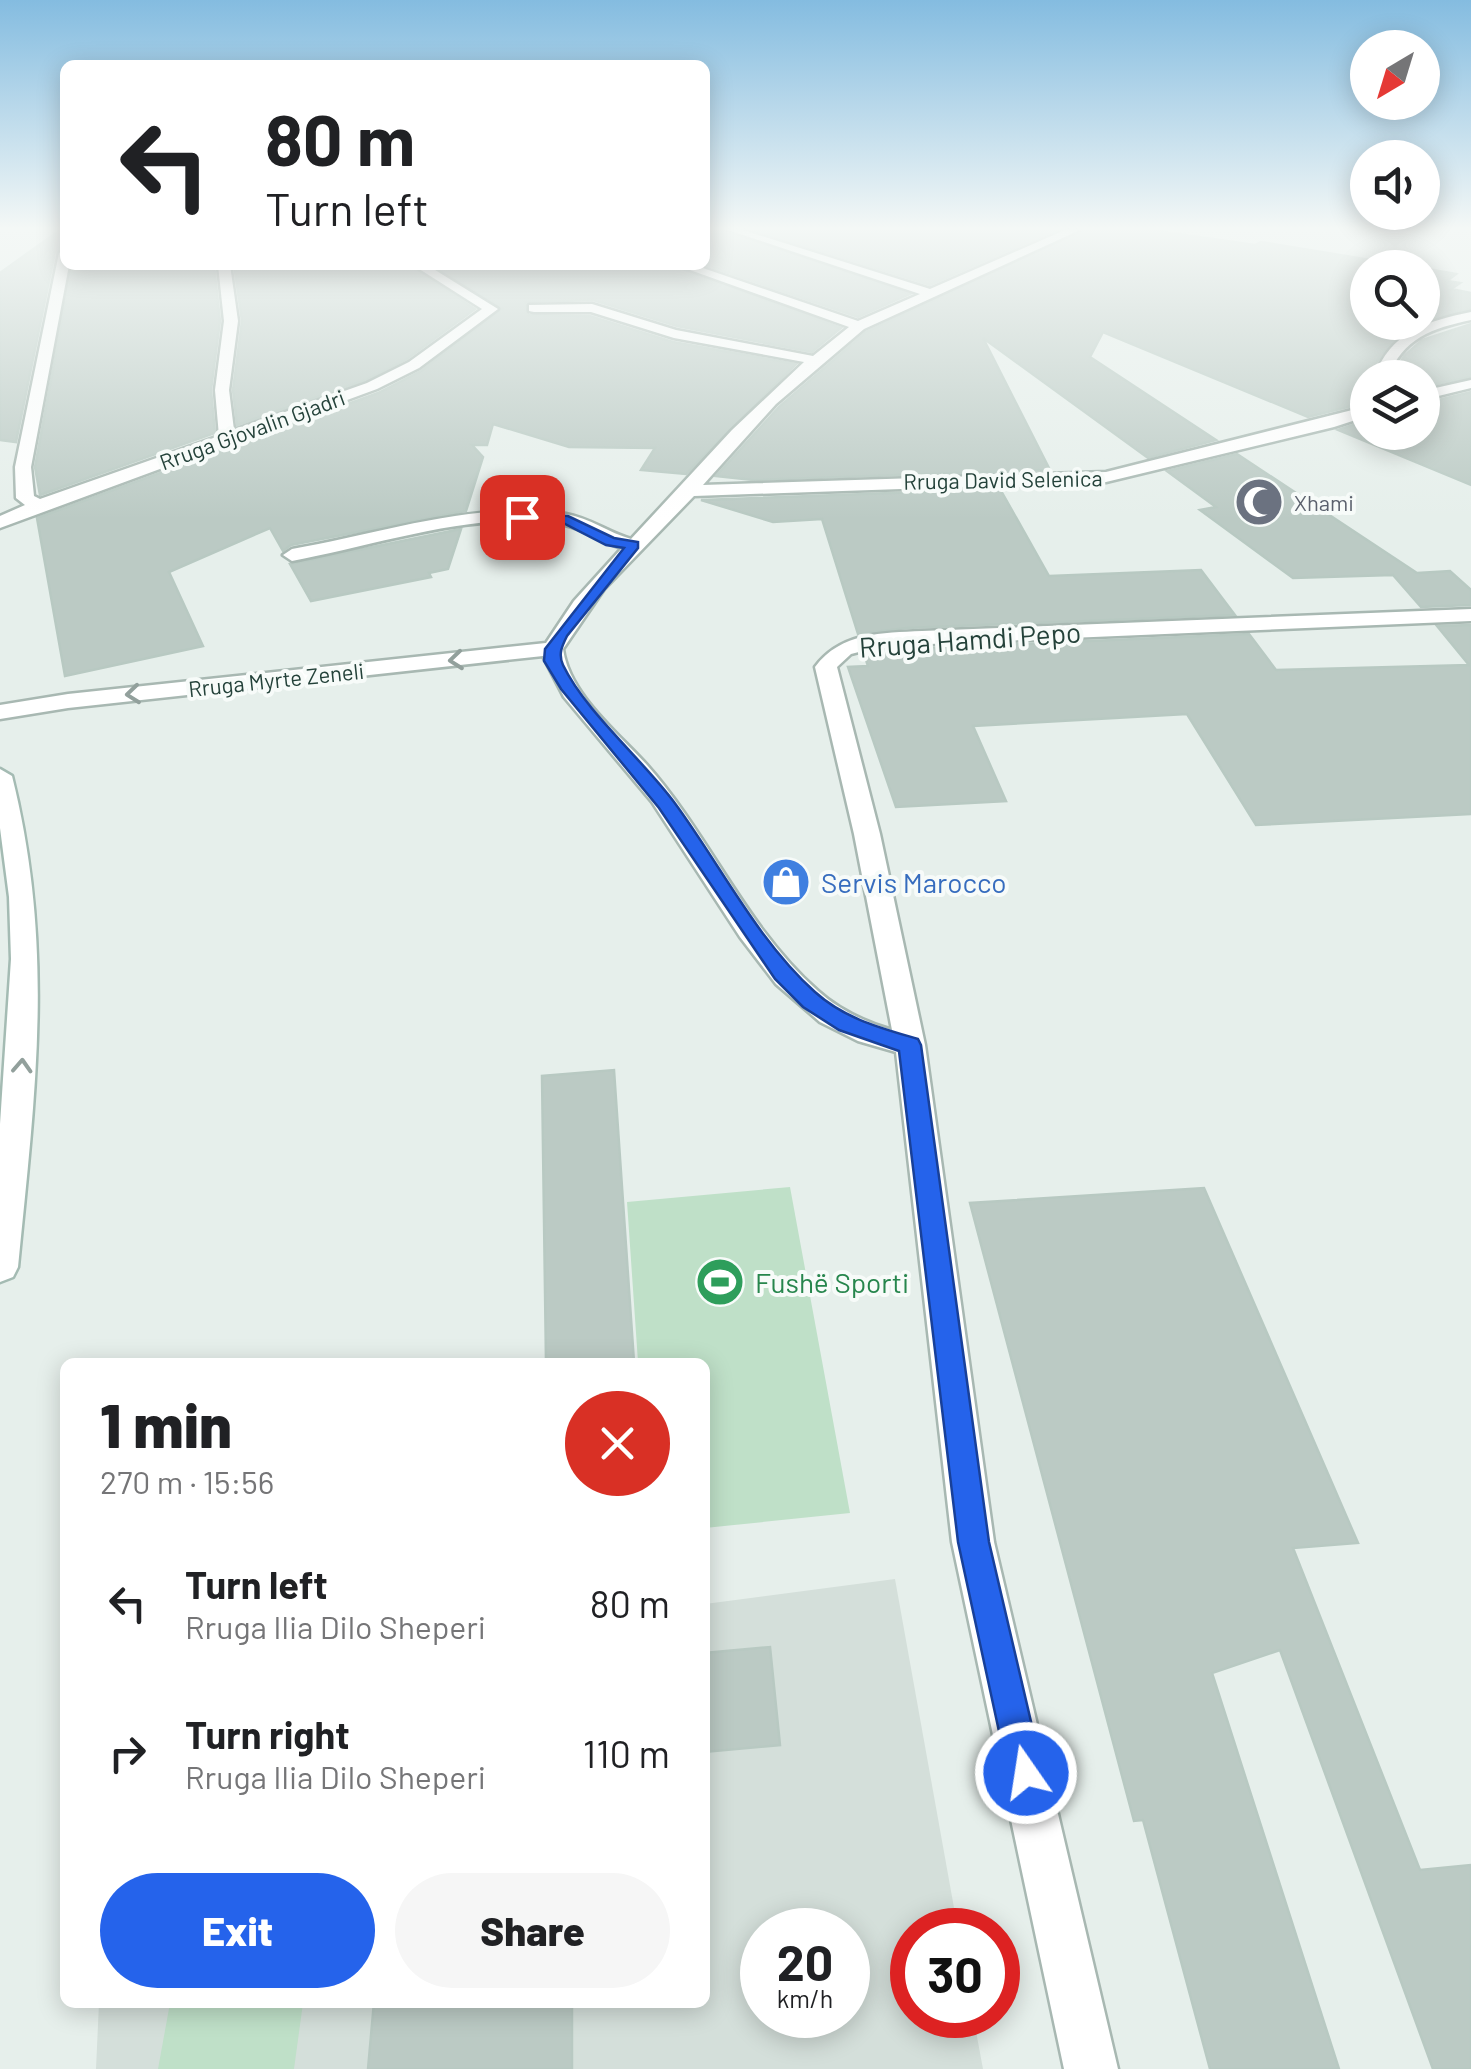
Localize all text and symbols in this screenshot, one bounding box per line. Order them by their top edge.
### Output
north arrow [1350,30,1440,120]
map controls [1350,30,1440,450]
text: 80 m [265,96,415,180]
icon: left [100,100,230,230]
button: sound [1350,140,1440,230]
text: Turn left [265,181,429,235]
button: search [1350,250,1440,340]
button: layers [1350,360,1440,450]
street label: Rruga Gjovalin Gjadri [156,383,348,475]
street label: Rruga David Selenica [903,464,1103,494]
pin [480,475,565,560]
mosque icon: Xhami [1233,476,1285,528]
place label: Xhami [1294,489,1354,515]
icon: arrive [495,490,550,545]
street label: Rruga Hamdi Pepo [858,614,1082,664]
one-way arrow [447,649,463,670]
street label: Rruga Myrte Zeneli [187,657,365,701]
one-way arrow [124,683,140,704]
shop icon: Servis Marocco [760,856,812,908]
place label: Servis Marocco [821,865,1007,899]
one-way arrow [11,1058,32,1074]
sports icon: Fushë Sporti [694,1256,746,1308]
place label: Fushë Sporti [755,1265,909,1299]
text: 1 min [100,1388,232,1460]
button: close [565,1391,670,1496]
text: 270 m · 15:56 [100,1462,274,1500]
text: Turn left [185,1561,328,1607]
icon: left [100,1576,155,1631]
text: 80 m [590,1580,670,1626]
text: Rruga Ilia Dilo Sheperi [185,1607,486,1645]
text: Turn right [185,1711,350,1757]
position arrow [974,1721,1078,1825]
icon: right [100,1726,155,1781]
text: 110 m [583,1730,670,1776]
text: Rruga Ilia Dilo Sheperi [185,1757,486,1795]
button: Exit [100,1873,375,1988]
button: Share [395,1873,670,1988]
speed limit sign: 30 [890,1908,1020,2038]
text: 20 [777,1931,833,1991]
text: km/h [777,1983,833,2013]

